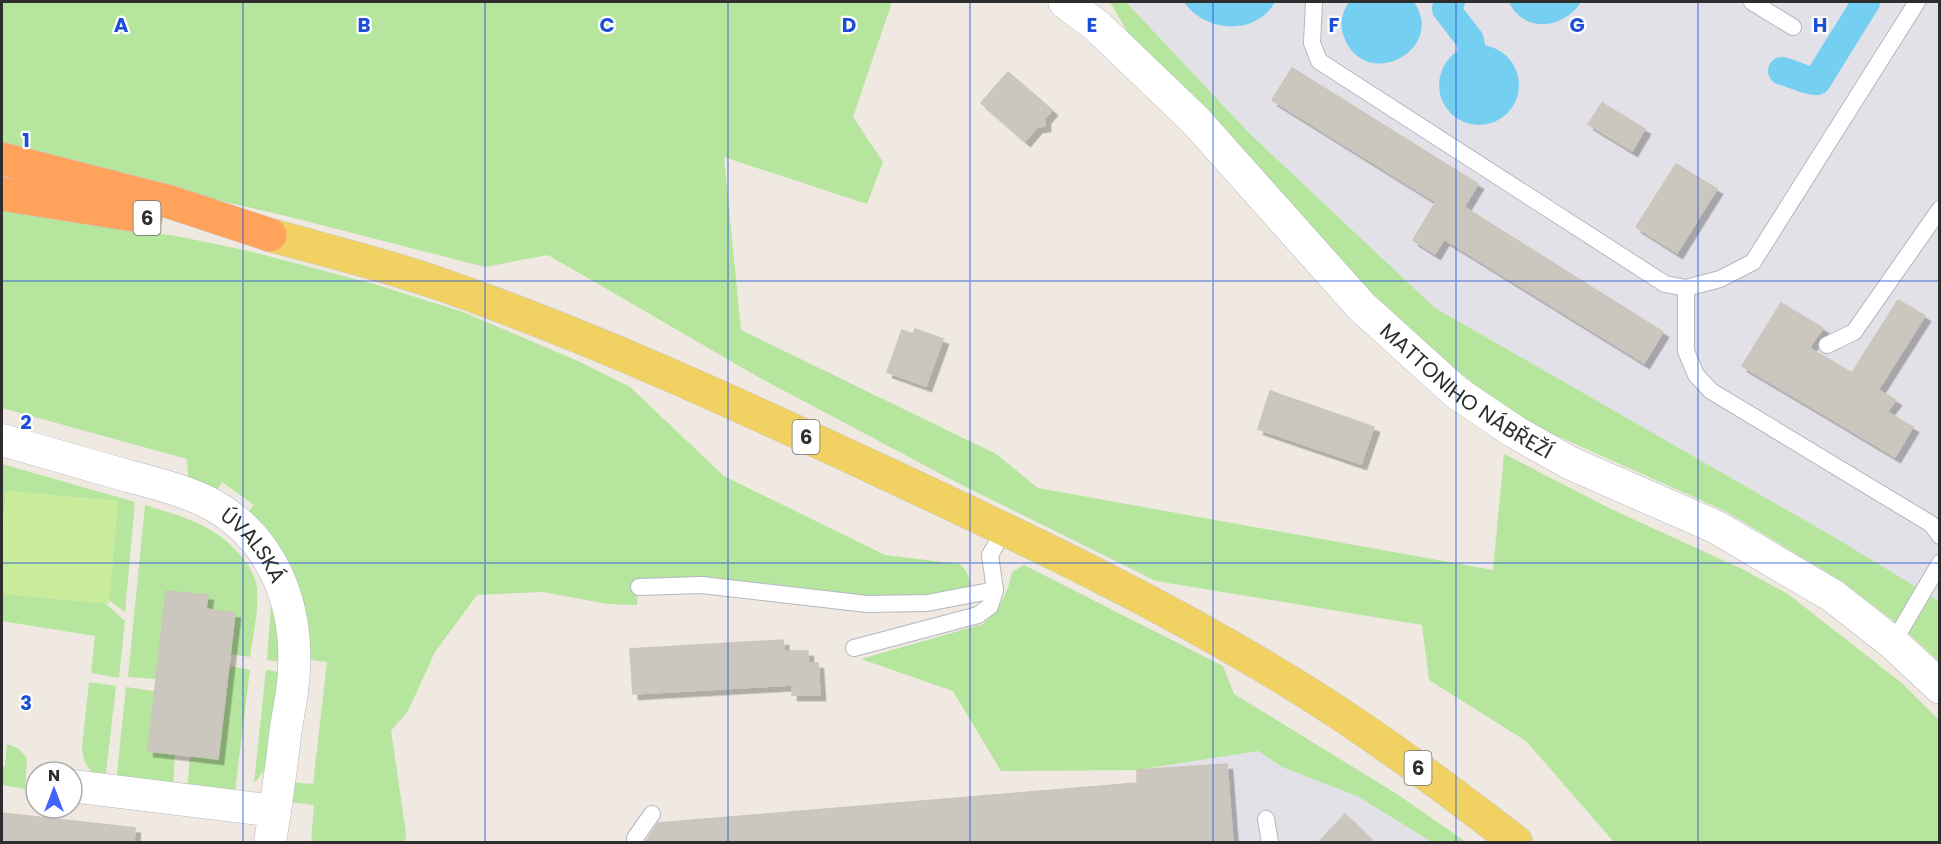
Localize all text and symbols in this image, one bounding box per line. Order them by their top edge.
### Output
text: A [114,11,129,39]
text: B [357,11,371,39]
text: C [599,11,615,39]
text: D [842,11,856,39]
text: E [1087,11,1097,39]
text: F [1329,11,1340,39]
text: G [1569,11,1585,39]
text: H [1813,11,1827,39]
text: 1 [22,126,30,154]
road number: 6 [134,201,160,235]
street label: MATTONIHO NÁBŘEŽÍ [1374,316,1558,465]
text: 2 [20,408,32,436]
road number: 6 [792,420,820,454]
street label: ÚVALSKÁ [215,500,293,587]
text: 3 [20,689,32,717]
road number: 6 [1404,751,1432,785]
north arrow [24,760,84,820]
text: N [48,764,60,787]

